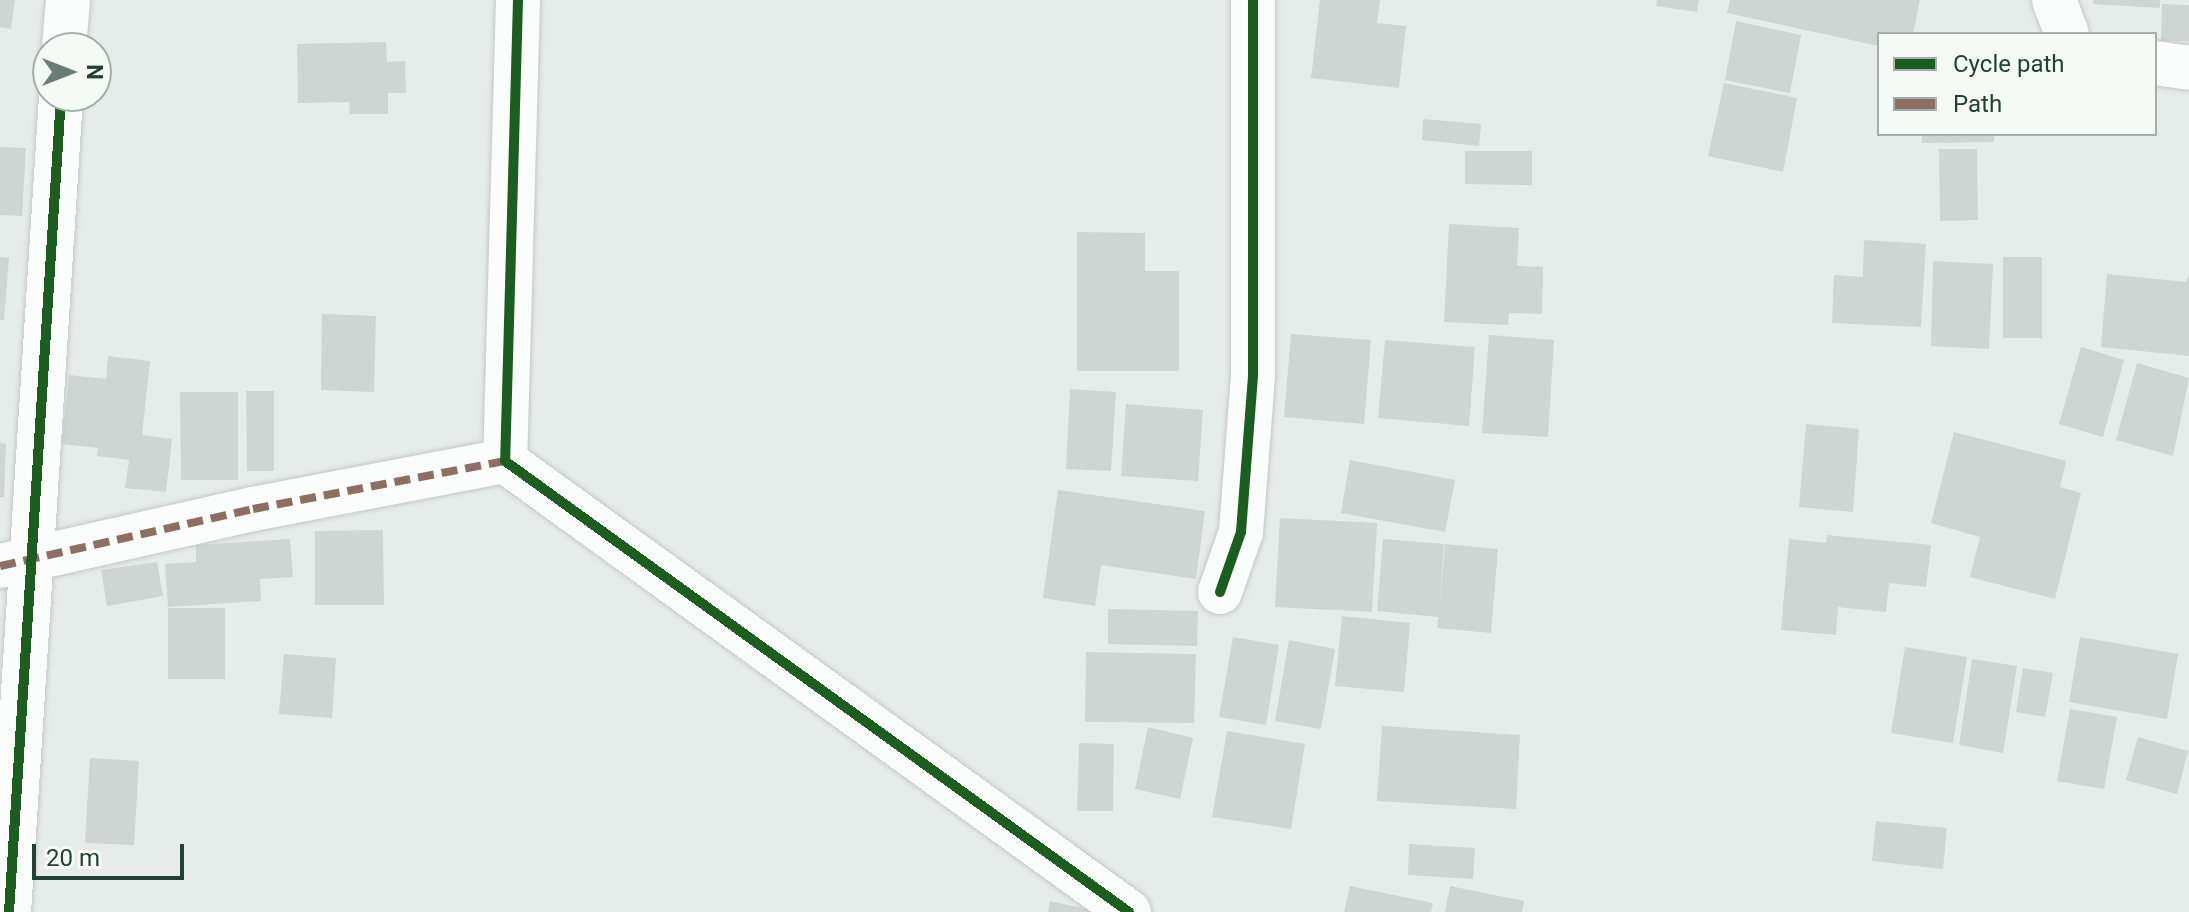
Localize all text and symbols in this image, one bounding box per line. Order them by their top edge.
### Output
north arrow [32,32,112,112]
legend [1877,32,2157,136]
text: Cycle path [1953,50,2065,78]
text: N [82,64,107,80]
text: Path [1953,90,2002,118]
scale bar [36,828,188,878]
text: 20 m [46,844,100,872]

